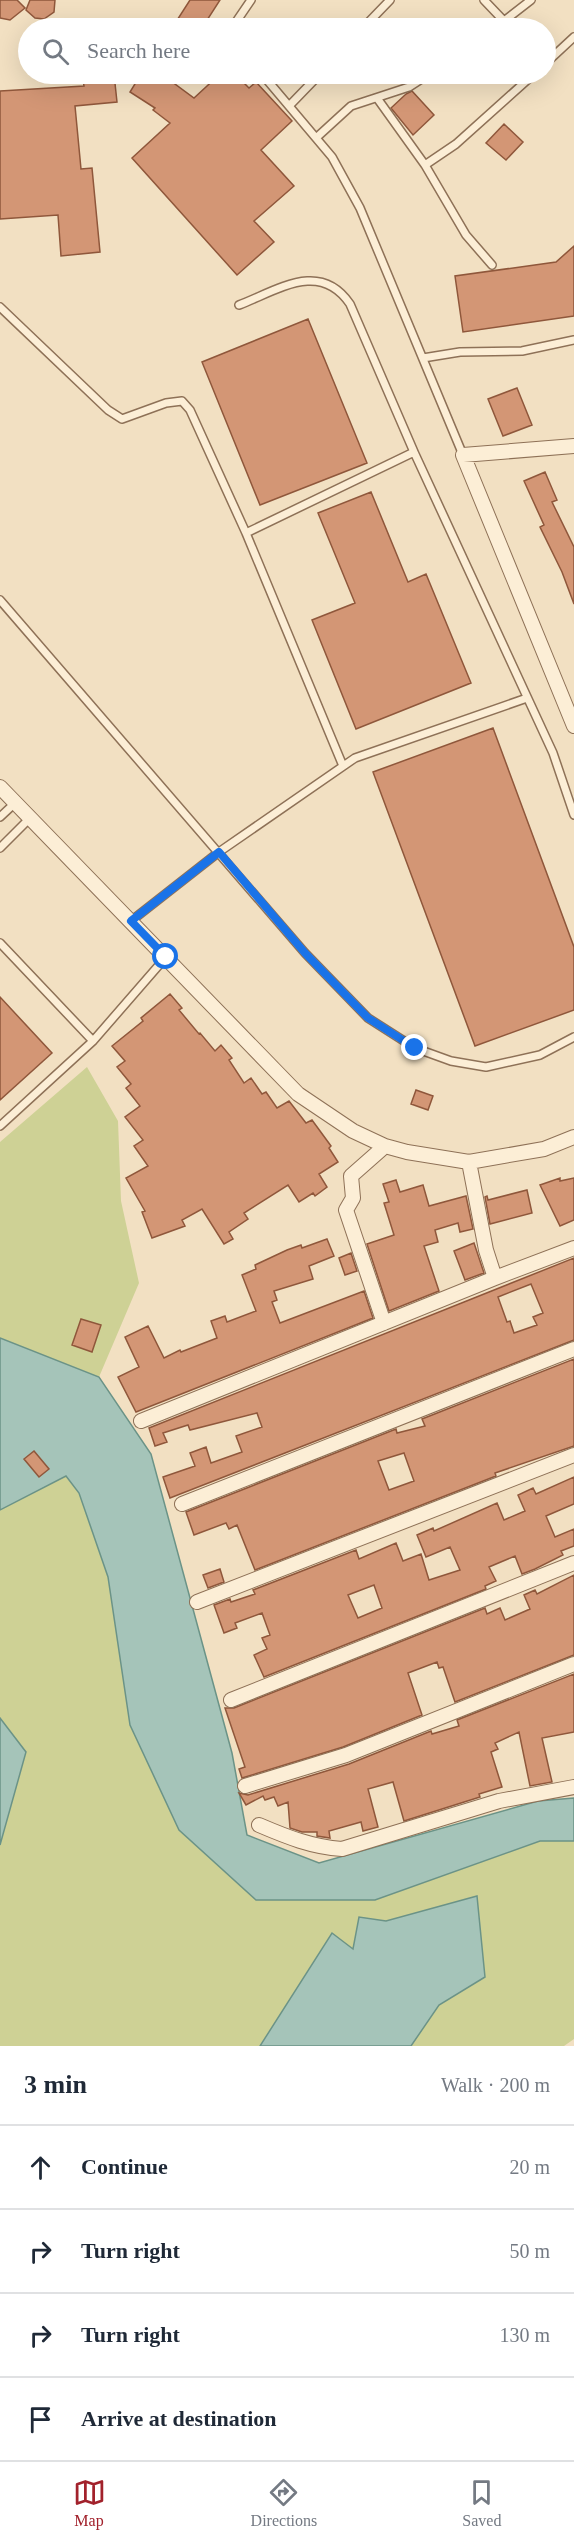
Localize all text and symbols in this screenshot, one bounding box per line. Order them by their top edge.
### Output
search box [18,18,556,84]
icon: search [39,35,72,68]
text: Search here [87,38,190,63]
route start [152,943,178,969]
route end [401,1034,427,1060]
text: 3 min [24,2070,87,2099]
text: Walk · 200 m [441,2074,550,2096]
icon: ahead [24,2151,57,2184]
text: Continue [81,2154,168,2179]
text: 20 m [509,2156,550,2178]
icon: right [24,2235,57,2268]
text: Turn right [81,2238,180,2263]
text: 50 m [509,2240,550,2262]
icon: right [24,2319,57,2352]
text: Turn right [81,2322,180,2347]
text: 130 m [499,2324,550,2346]
icon: arrive [24,2403,57,2436]
text: Arrive at destination [81,2406,277,2431]
tab: Map [73,2476,106,2530]
tab: Directions [251,2476,317,2530]
tab: Saved [462,2476,501,2530]

